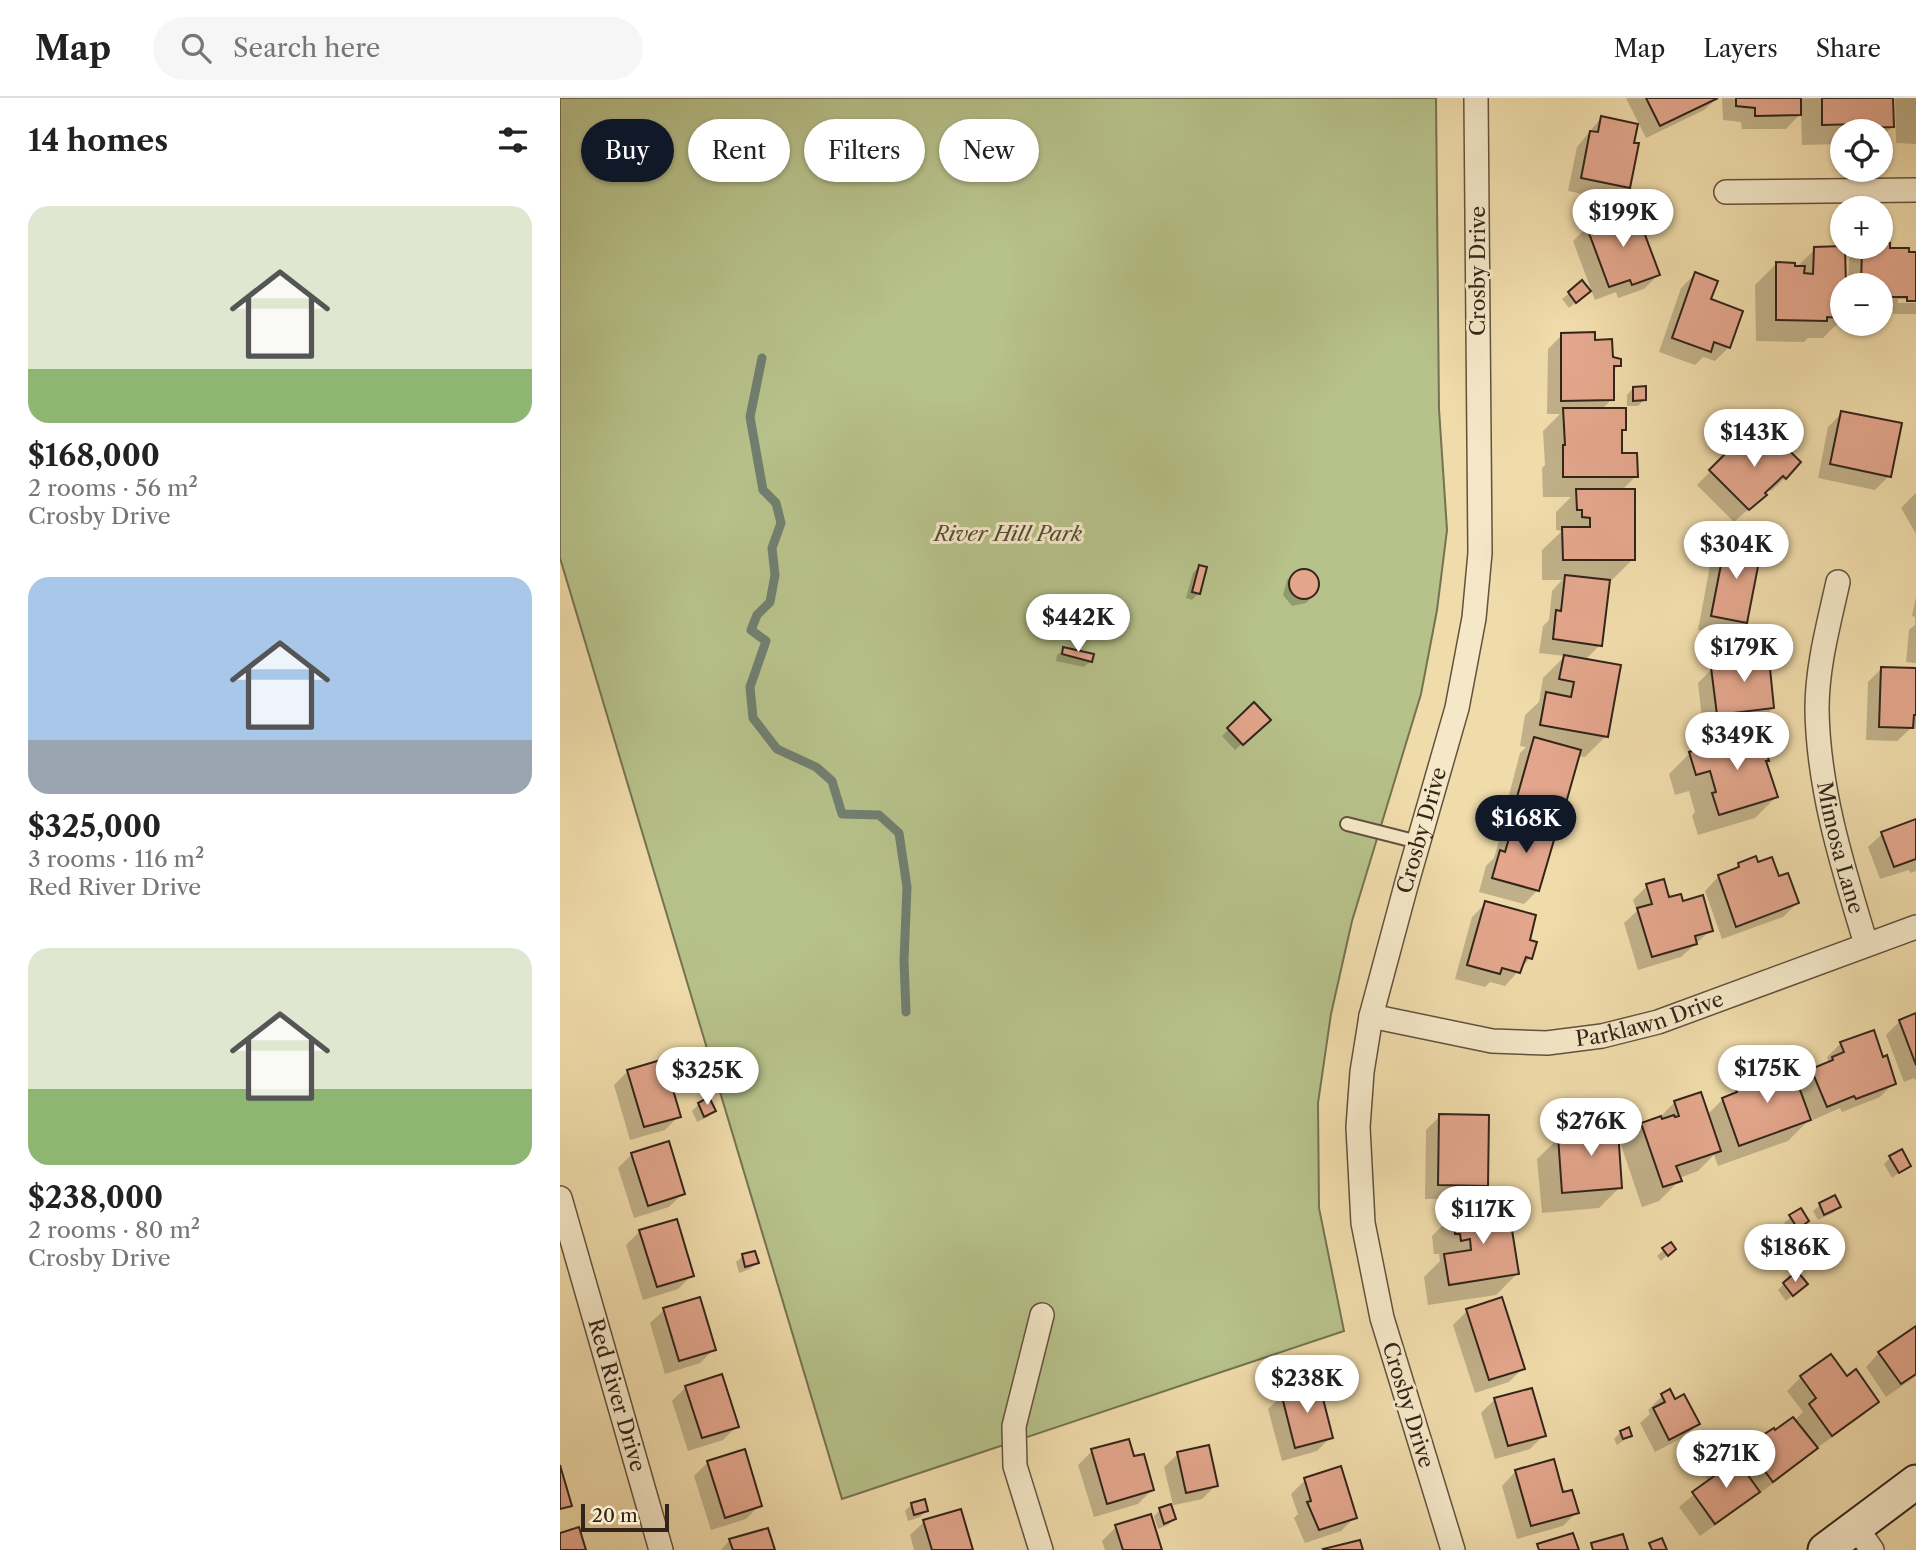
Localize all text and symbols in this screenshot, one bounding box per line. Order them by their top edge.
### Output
search box [153,17,643,80]
text: Map [35,28,111,69]
icon: search [177,29,215,67]
text: Search here [233,32,380,64]
text: Map [1614,34,1665,63]
text: Layers [1703,34,1778,63]
text: Share [1816,34,1881,63]
chip: Buy [581,119,674,182]
chip: Rent [688,119,790,182]
chip: Filters [804,119,925,182]
chip: New [939,119,1039,182]
map controls [1830,119,1893,336]
button: locate [1830,119,1893,182]
icon: filters [494,121,532,159]
text: 14 homes [28,122,168,159]
pin: $199K [1574,190,1672,249]
button: + [1830,196,1893,259]
text: $199K [1588,198,1658,226]
street label: Crosby Drive [1465,206,1490,336]
icon: home [217,251,343,377]
button: − [1830,273,1893,336]
pin: $143K [1705,410,1803,469]
text: $143K [1720,418,1788,446]
text: $168,000 [28,437,160,474]
text: 2 rooms · 56 m² [28,474,198,502]
text: Crosby Drive [28,502,171,530]
park label: River Hill Park [932,521,1082,546]
pin: $304K [1687,522,1785,581]
text: $304K [1700,530,1772,558]
pin: $442K [1029,594,1127,654]
text: $442K [1042,603,1114,631]
icon: home [217,622,343,748]
pin: $179K [1695,624,1793,684]
text: $179K [1710,633,1778,661]
pin: $349K [1688,712,1786,772]
text: $349K [1701,721,1773,749]
street label: Crosby Drive [1391,764,1451,896]
street label: Mimosa Lane [1812,780,1869,917]
pin: $168K [1477,796,1575,855]
text: $168K [1491,804,1561,832]
text: $325,000 [28,808,161,845]
text: 3 rooms · 116 m² [28,845,204,873]
text: Red River Drive [28,873,201,901]
street label: Parklawn Drive [1574,986,1727,1051]
icon: home [217,993,343,1119]
pin: $175K [1718,1046,1816,1105]
pin: $325K [658,1048,756,1107]
text: $175K [1734,1054,1800,1082]
text: $325K [672,1056,742,1084]
pin: $276K [1542,1098,1640,1158]
text: $276K [1556,1107,1626,1135]
text: $238,000 [28,1179,163,1216]
pin: $117K [1434,1186,1532,1246]
text: $117K [1451,1195,1515,1223]
text: 2 rooms · 80 m² [28,1216,200,1244]
pin: $186K [1746,1224,1844,1284]
text: $186K [1760,1233,1830,1261]
text: Crosby Drive [28,1244,171,1272]
street label: Red River Drive [583,1315,651,1474]
street label: Crosby Drive [1377,1339,1439,1471]
pin: $238K [1258,1356,1356,1415]
text: $238K [1271,1364,1343,1392]
pin: $271K [1677,1430,1775,1490]
text: $271K [1692,1439,1760,1467]
scale bar [581,1501,668,1533]
text: 20 m [592,1504,638,1527]

